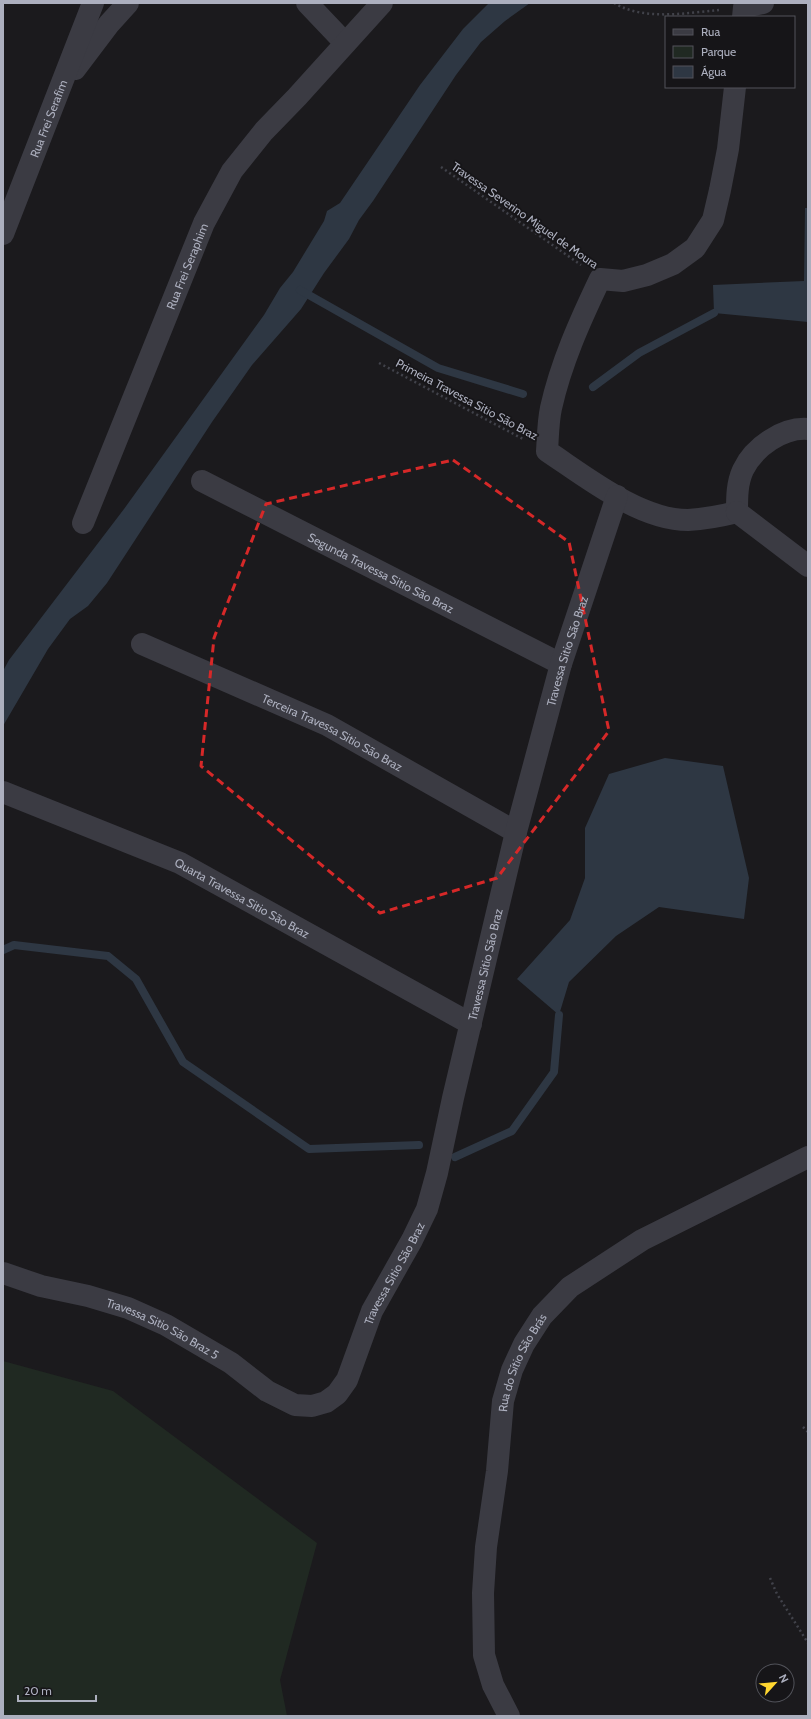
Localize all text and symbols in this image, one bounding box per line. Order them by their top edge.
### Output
legend [665,16,795,88]
text: Rua [701,24,720,39]
text: Parque [701,44,736,59]
text: Água [701,64,727,79]
street label: Rua Frei Serafim [26,77,70,160]
street label: Travessa Severino Miguel de Moura [449,158,602,272]
street label: Rua Frei Seraphim [163,221,211,311]
street label: Primeira Travessa Sitio São Braz [393,355,541,443]
street label: Segunda Travessa Sitio São Braz [306,529,457,616]
street label: Travessa Sitio São Braz [543,593,591,708]
street label: Terceira Travessa Sitio São Braz [260,690,406,774]
street label: Quarta Travessa Sitio São Braz [173,854,313,941]
street label: Travessa Sitio São Braz [464,906,505,1022]
street label: Travessa Sitio São Braz [360,1219,427,1327]
street label: Travessa Sitio São Braz 5 [105,1295,222,1362]
street label: Rua do Sítio São Brás [495,1310,549,1412]
north arrow [755,1663,795,1703]
text: N [776,1672,792,1685]
scale bar [18,1677,96,1703]
text: 20 m [24,1683,52,1698]

